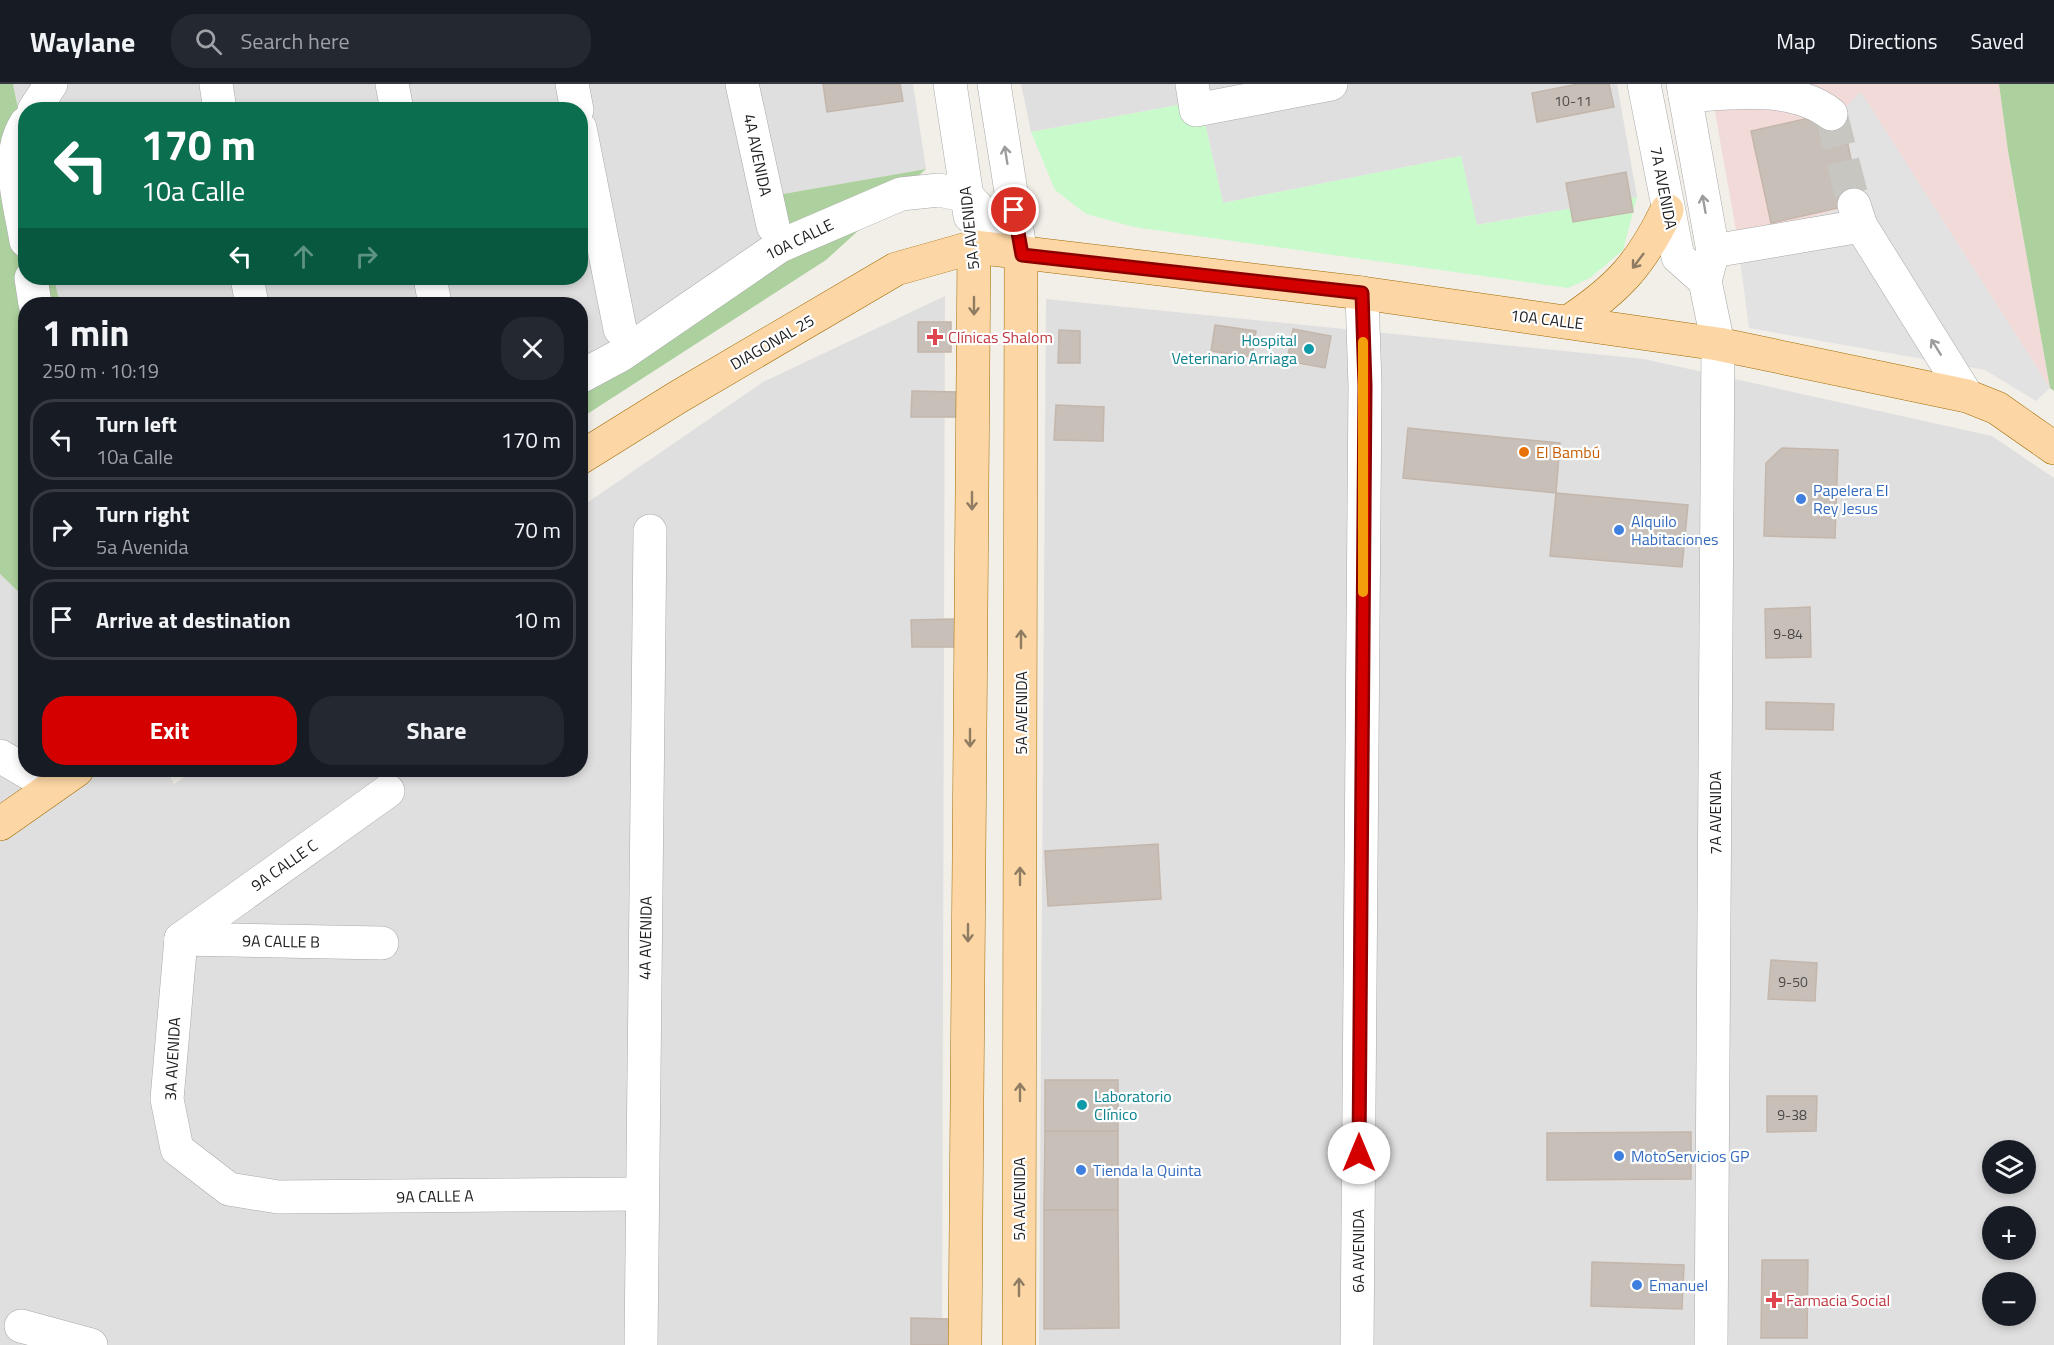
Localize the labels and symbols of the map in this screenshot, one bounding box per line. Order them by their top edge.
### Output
house number: 10-11 [1554,90,1592,111]
street label: 4A AVENIDA [738,112,779,199]
street label: 7A AVENIDA [1644,145,1684,232]
one-way arrow [1000,146,1011,166]
pin [988,184,1039,235]
street label: 5A AVENIDA [953,185,985,271]
one-way arrow [1699,194,1710,214]
street label: 10A CALLE [761,212,837,266]
one-way arrow [1632,252,1645,268]
one-way arrow [968,295,979,315]
street label: 10A CALLE [1509,303,1585,335]
street label: DIAGONAL 25 [726,308,819,376]
place label: Clínicas Shalom [948,325,1053,349]
marker: Clínicas Shalom [926,328,944,346]
place label: Hospital Veterinario Arriaga [1171,328,1297,370]
one-way arrow [1930,339,1942,356]
marker: Hospital Veterinario Arriaga [1302,342,1316,356]
place label: El Bambú [1536,440,1600,464]
marker: El Bambú [1517,445,1531,459]
place label: Papelera El Rey Jesus [1813,478,1888,520]
one-way arrow [966,490,978,510]
marker: Papelera El Rey Jesus [1794,492,1808,506]
place label: Alquilo Habitaciones [1631,509,1718,551]
marker: Alquilo Habitaciones [1612,523,1626,537]
house number: 9-84 [1773,623,1803,644]
one-way arrow [1015,629,1027,649]
street label: 5A AVENIDA [1009,671,1033,755]
one-way arrow [964,727,976,747]
street label: 7A AVENIDA [1703,771,1727,855]
street label: 9A CALLE C [246,833,323,897]
one-way arrow [1014,866,1026,886]
street label: 4A AVENIDA [632,896,658,980]
one-way arrow [963,922,974,942]
street label: 9A CALLE B [242,928,320,954]
house number: 9-50 [1778,971,1808,992]
street label: 3A AVENIDA [158,1016,186,1101]
one-way arrow [1014,1082,1026,1102]
place label: Laboratorio Clínico [1094,1084,1172,1126]
marker: Laboratorio Clínico [1075,1098,1089,1112]
house number: 9-38 [1777,1104,1807,1125]
position arrow [1327,1121,1391,1185]
place label: MotoServicios GP [1631,1144,1749,1168]
marker: MotoServicios GP [1612,1149,1626,1163]
street label: 5A AVENIDA [1007,1157,1031,1241]
place label: Tienda la Quinta [1093,1158,1202,1182]
marker: Tienda la Quinta [1074,1163,1088,1177]
street label: 9A CALLE A [396,1183,474,1209]
street label: 6A AVENIDA [1346,1209,1370,1293]
place label: Emanuel [1649,1273,1708,1297]
one-way arrow [1013,1277,1025,1297]
marker: Emanuel [1630,1278,1644,1292]
place label: Farmacia Social [1786,1288,1890,1312]
marker: Farmacia Social [1767,1293,1781,1307]

